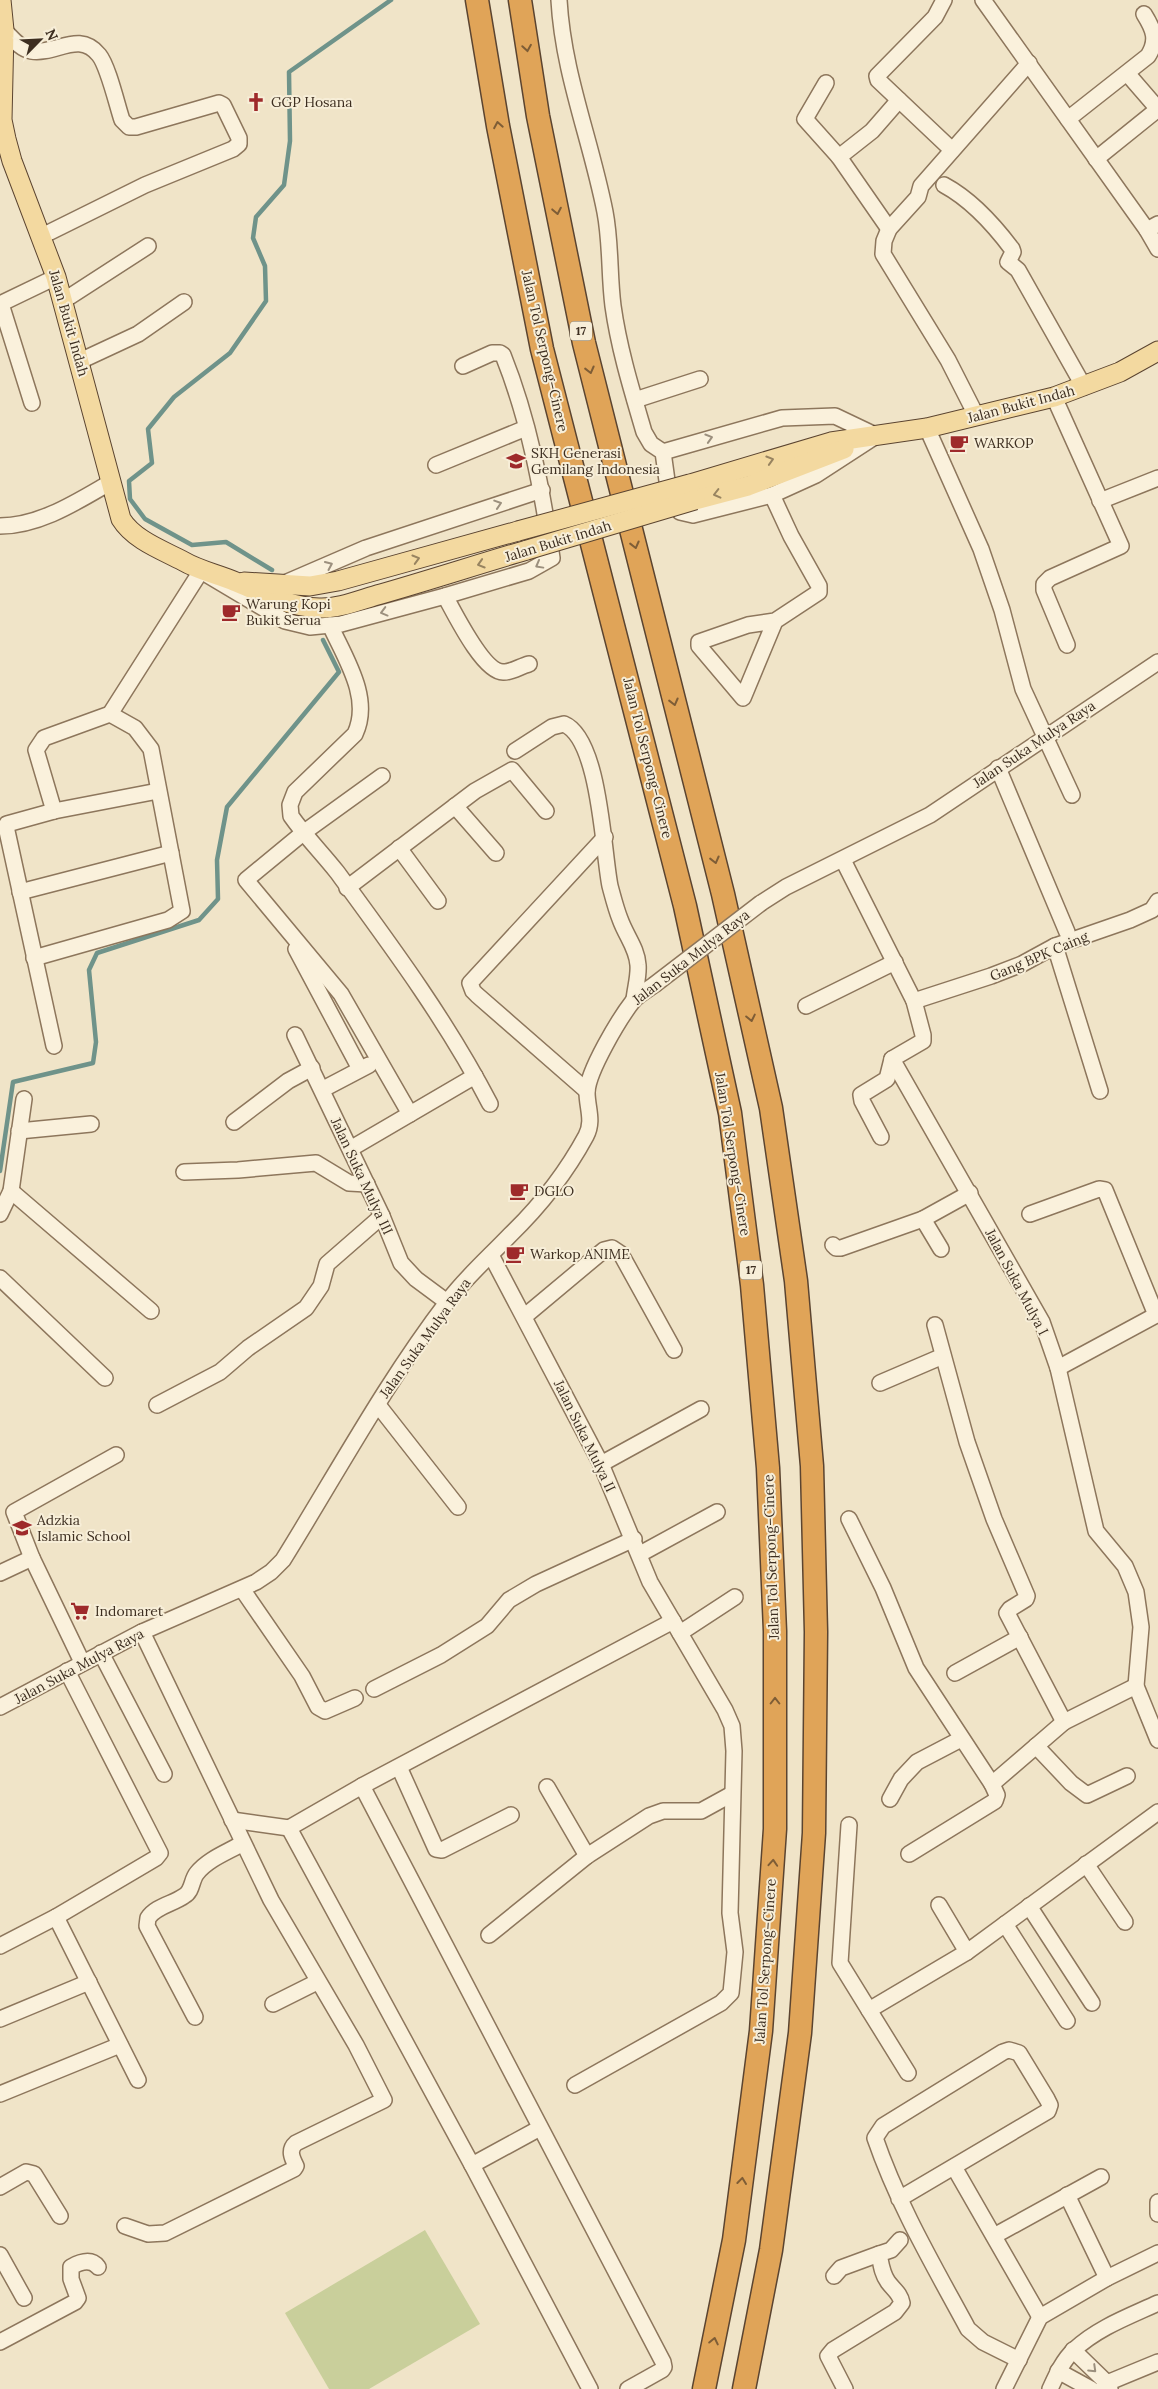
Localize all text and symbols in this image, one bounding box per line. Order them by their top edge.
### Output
north arrow [15,15,65,65]
text: N [41,26,62,43]
one-way arrow [522,44,532,53]
church icon: GGP Hosana [245,91,267,113]
place label: GGP Hosana [271,93,353,111]
one-way arrow [494,120,504,129]
one-way arrow [551,207,562,216]
street label: Jalan Bukit Indah [45,267,93,378]
street label: Jalan Tol Serpong–Cinere [517,267,572,434]
road number: 17 [570,322,592,341]
one-way arrow [585,366,595,374]
street label: Jalan Bukit Indah [964,381,1077,427]
cafe icon: WARKOP [948,432,970,454]
one-way arrow [705,434,713,444]
place label: WARKOP [974,434,1034,452]
place label: SKH Generasi Gemilang Indonesia [531,444,660,478]
school or university icon: SKH Generasi Gemilang Indonesia [505,450,527,472]
one-way arrow [765,455,773,465]
one-way arrow [712,488,721,499]
one-way arrow [494,500,502,510]
street label: Jalan Bukit Indah [502,516,613,566]
one-way arrow [629,540,639,548]
one-way arrow [412,555,420,565]
one-way arrow [477,558,485,568]
one-way arrow [536,559,545,569]
one-way arrow [324,560,333,571]
place label: Warung Kopi Bukit Serua [246,595,331,629]
cafe icon: Warung Kopi Bukit Serua [220,601,242,623]
one-way arrow [380,607,389,617]
street label: Jalan Tol Serpong–Cinere [619,675,677,841]
street label: Jalan Suka Mulya Raya [969,696,1099,792]
one-way arrow [669,698,679,706]
one-way arrow [709,855,719,863]
street label: Jalan Suka Mulya Raya [628,906,753,1009]
street label: Gang BPK Caing [987,927,1091,985]
one-way arrow [745,1014,756,1023]
street label: Jalan Tol Serpong–Cinere [711,1070,755,1237]
street label: Jalan Suka Mulya III [326,1114,397,1238]
cafe icon: DGLO [508,1180,530,1202]
place label: DGLO [534,1182,574,1200]
street label: Jalan Suka Mulya I [981,1225,1053,1338]
cafe icon: Warkop ANIME [504,1243,526,1265]
place label: Warkop ANIME [530,1245,630,1263]
road number: 17 [740,1260,762,1280]
street label: Jalan Suka Mulya Raya [375,1275,475,1402]
street label: Jalan Suka Mulya II [550,1376,620,1495]
street label: Jalan Tol Serpong–Cinere [759,1474,783,1641]
place label: Adzkia Islamic School [36,1511,131,1545]
school or university icon: Adzkia Islamic School [11,1517,33,1539]
supermarket icon: Indomaret [69,1600,91,1622]
place label: Indomaret [95,1602,164,1620]
street label: Jalan Suka Mulya Raya [10,1624,147,1708]
one-way arrow [770,1696,780,1704]
one-way arrow [767,1859,778,1867]
street label: Jalan Tol Serpong–Cinere [750,1877,780,2045]
one-way arrow [736,2177,747,2185]
one-way arrow [708,2337,718,2346]
one-way arrow [1087,2363,1096,2372]

